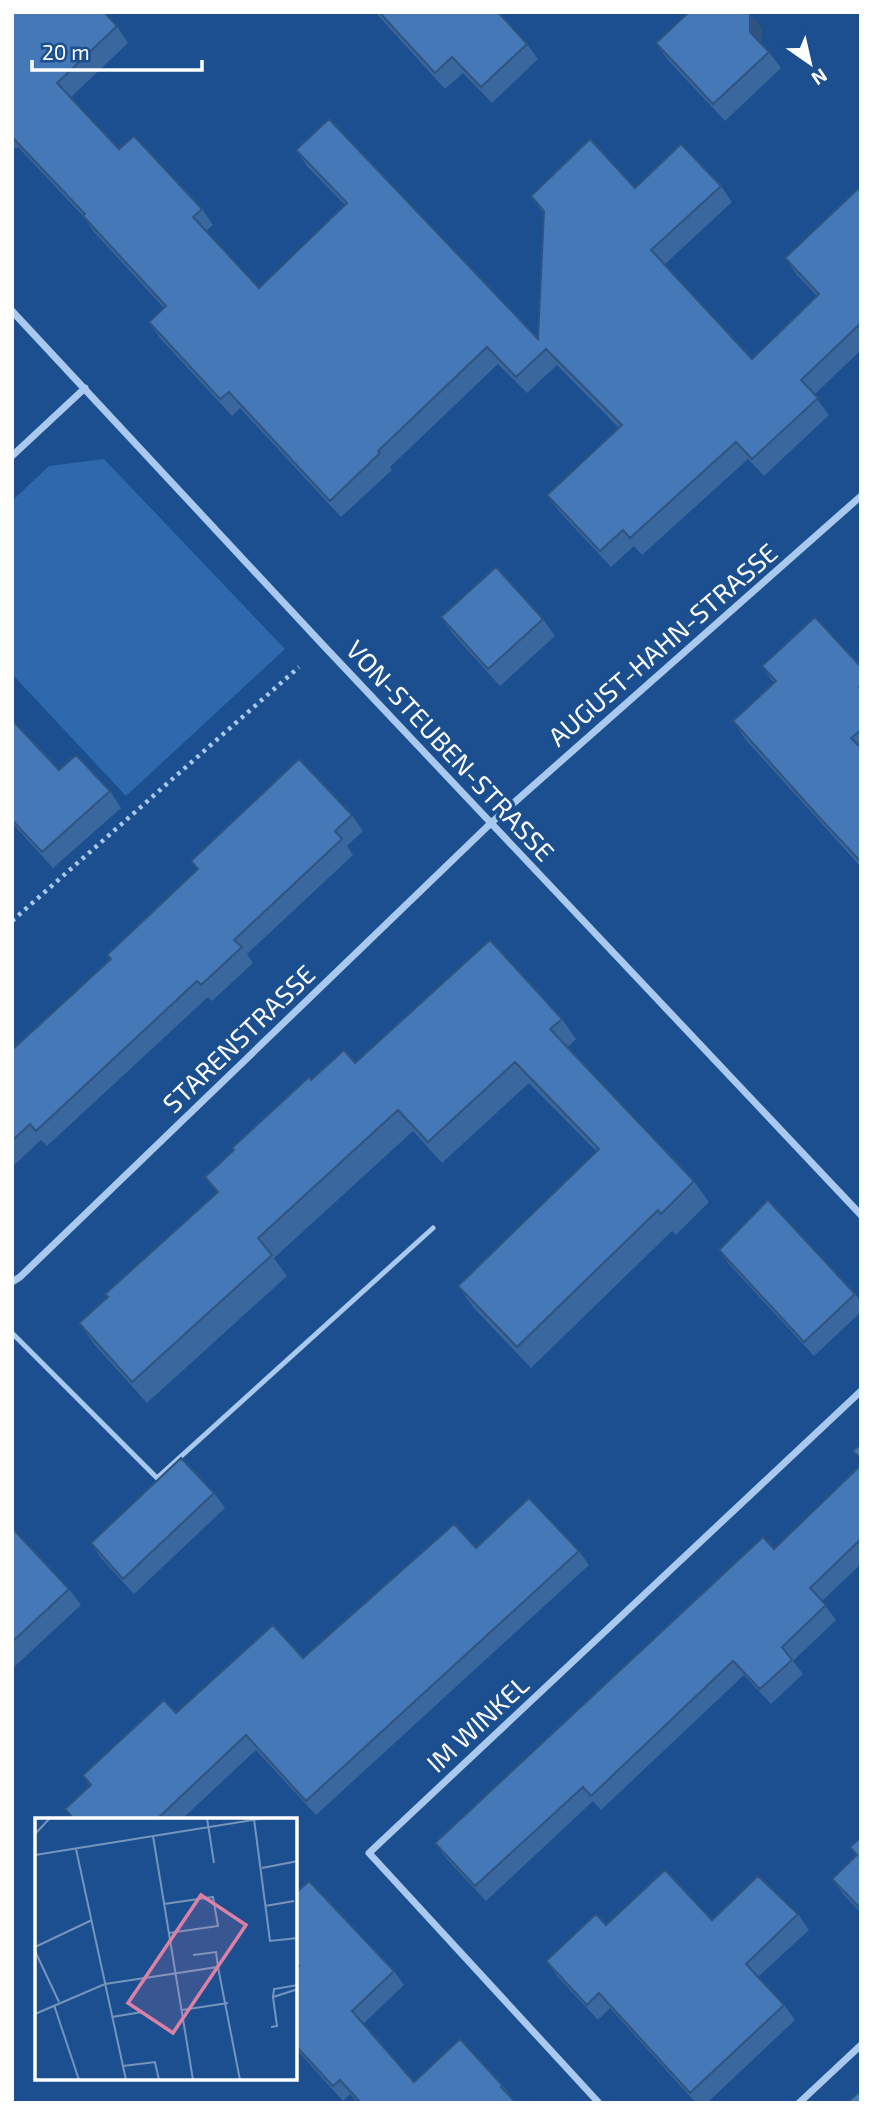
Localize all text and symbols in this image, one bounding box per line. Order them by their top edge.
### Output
scale bar [32,28,201,72]
north arrow [775,28,845,98]
text: 20 m [42,39,90,64]
text: N [808,64,832,91]
street label: AUGUST-HAHN-STRASSE [541,536,783,752]
street label: VON-STEUBEN-STRASSE [341,633,561,867]
street label: STARENSTRASSE [156,958,320,1118]
street label: IM WINKEL [420,1668,534,1778]
inset map [35,1818,298,2080]

